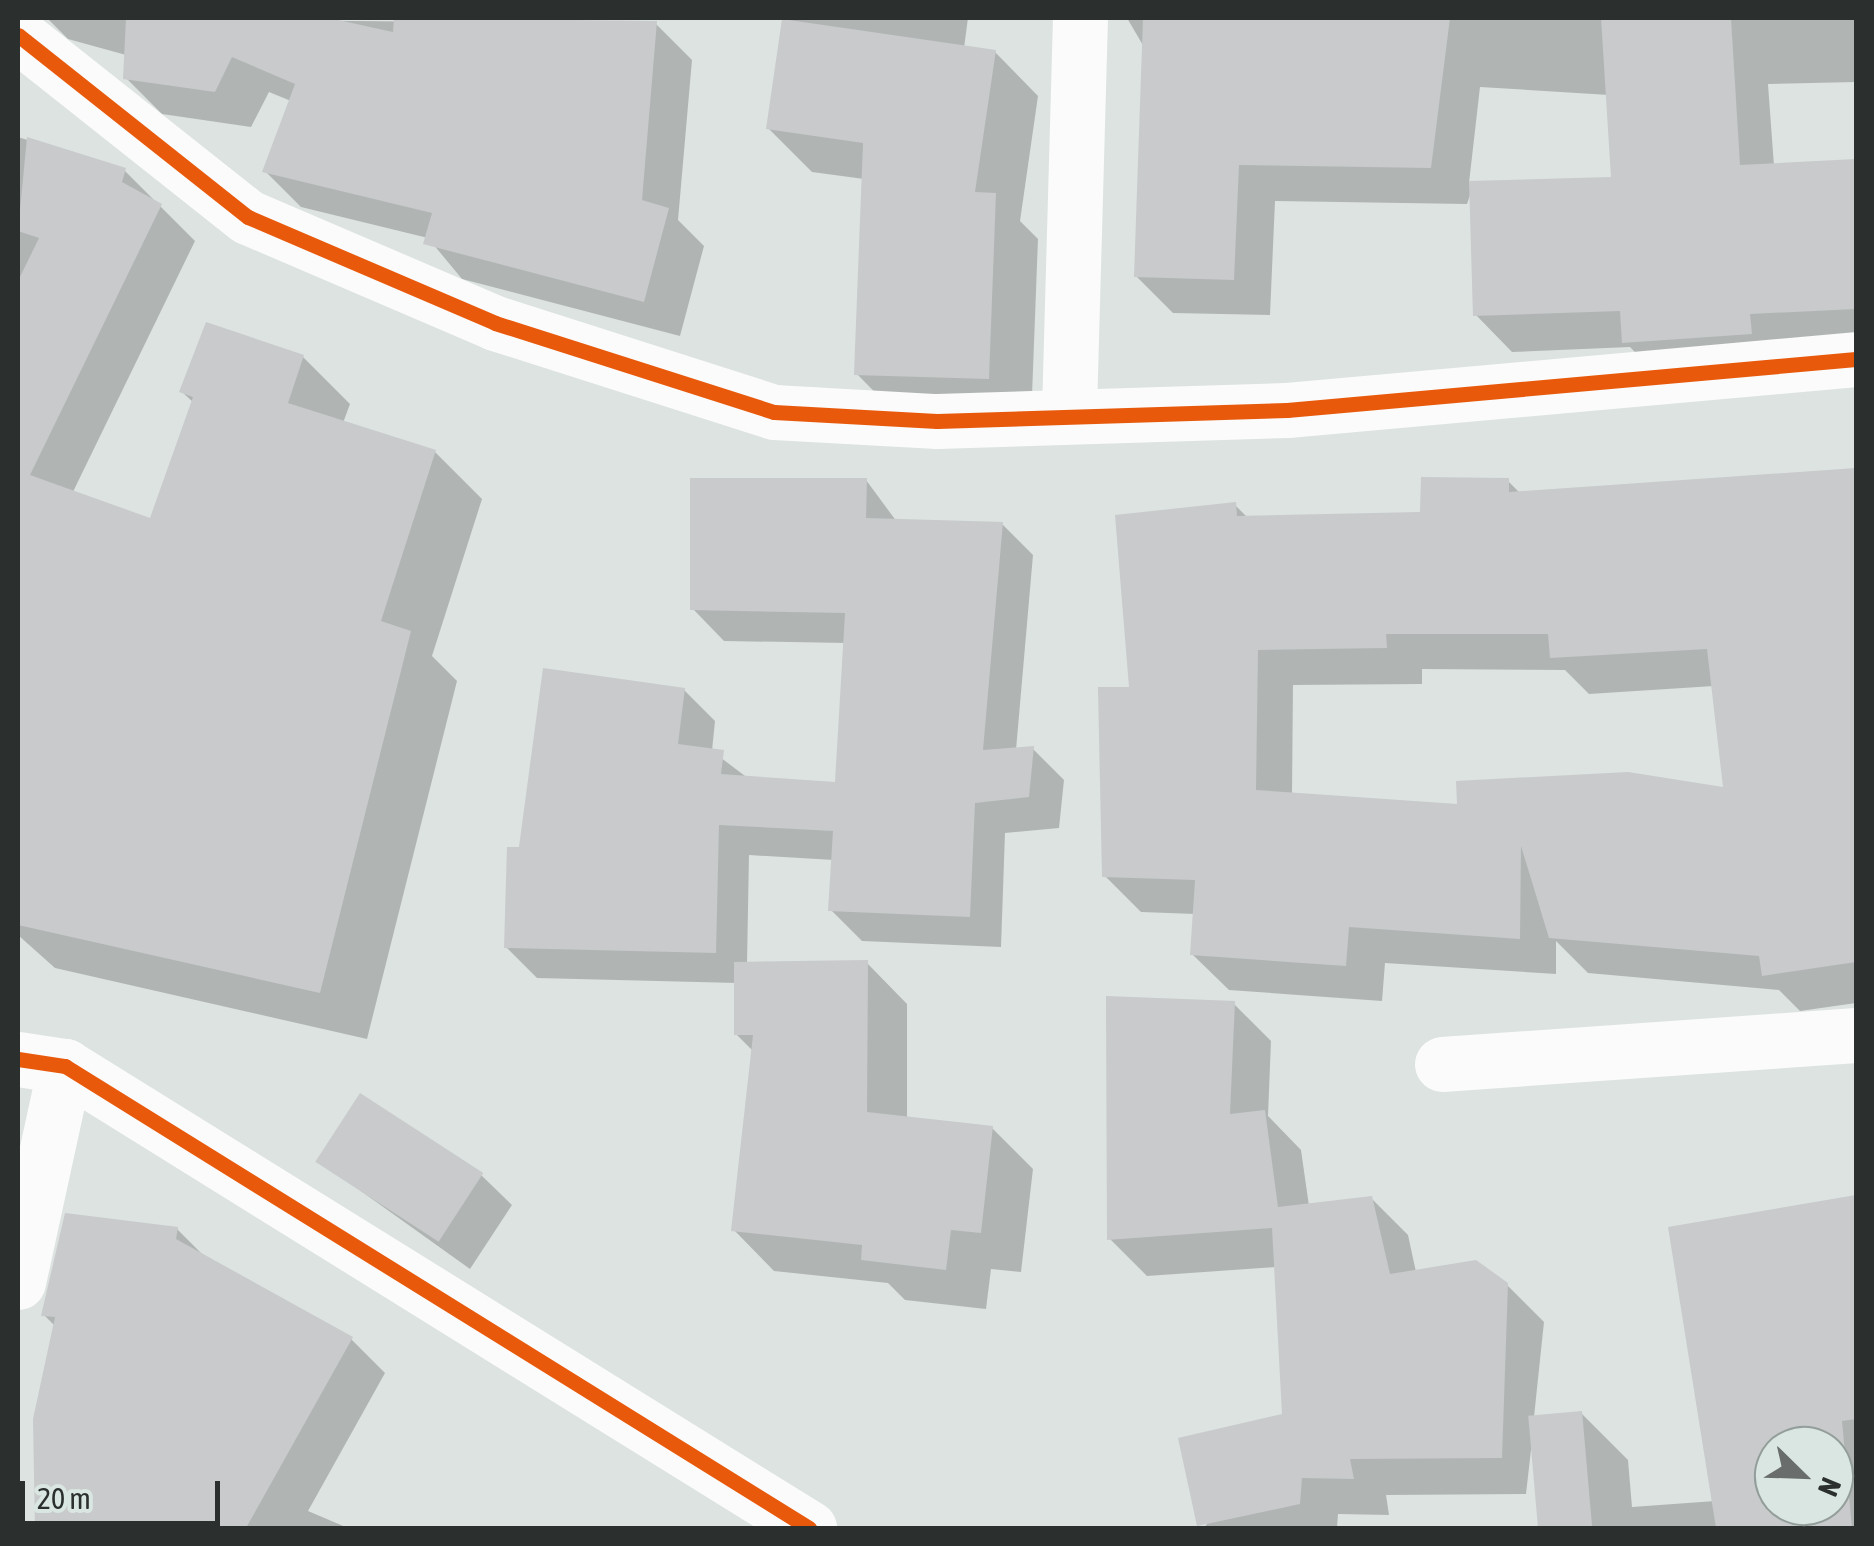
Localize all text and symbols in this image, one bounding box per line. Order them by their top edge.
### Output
north arrow [1754,1426,1854,1526]
scale bar [25,1461,225,1523]
text: N [1812,1473,1848,1501]
text: 20 m [37,1481,91,1515]

